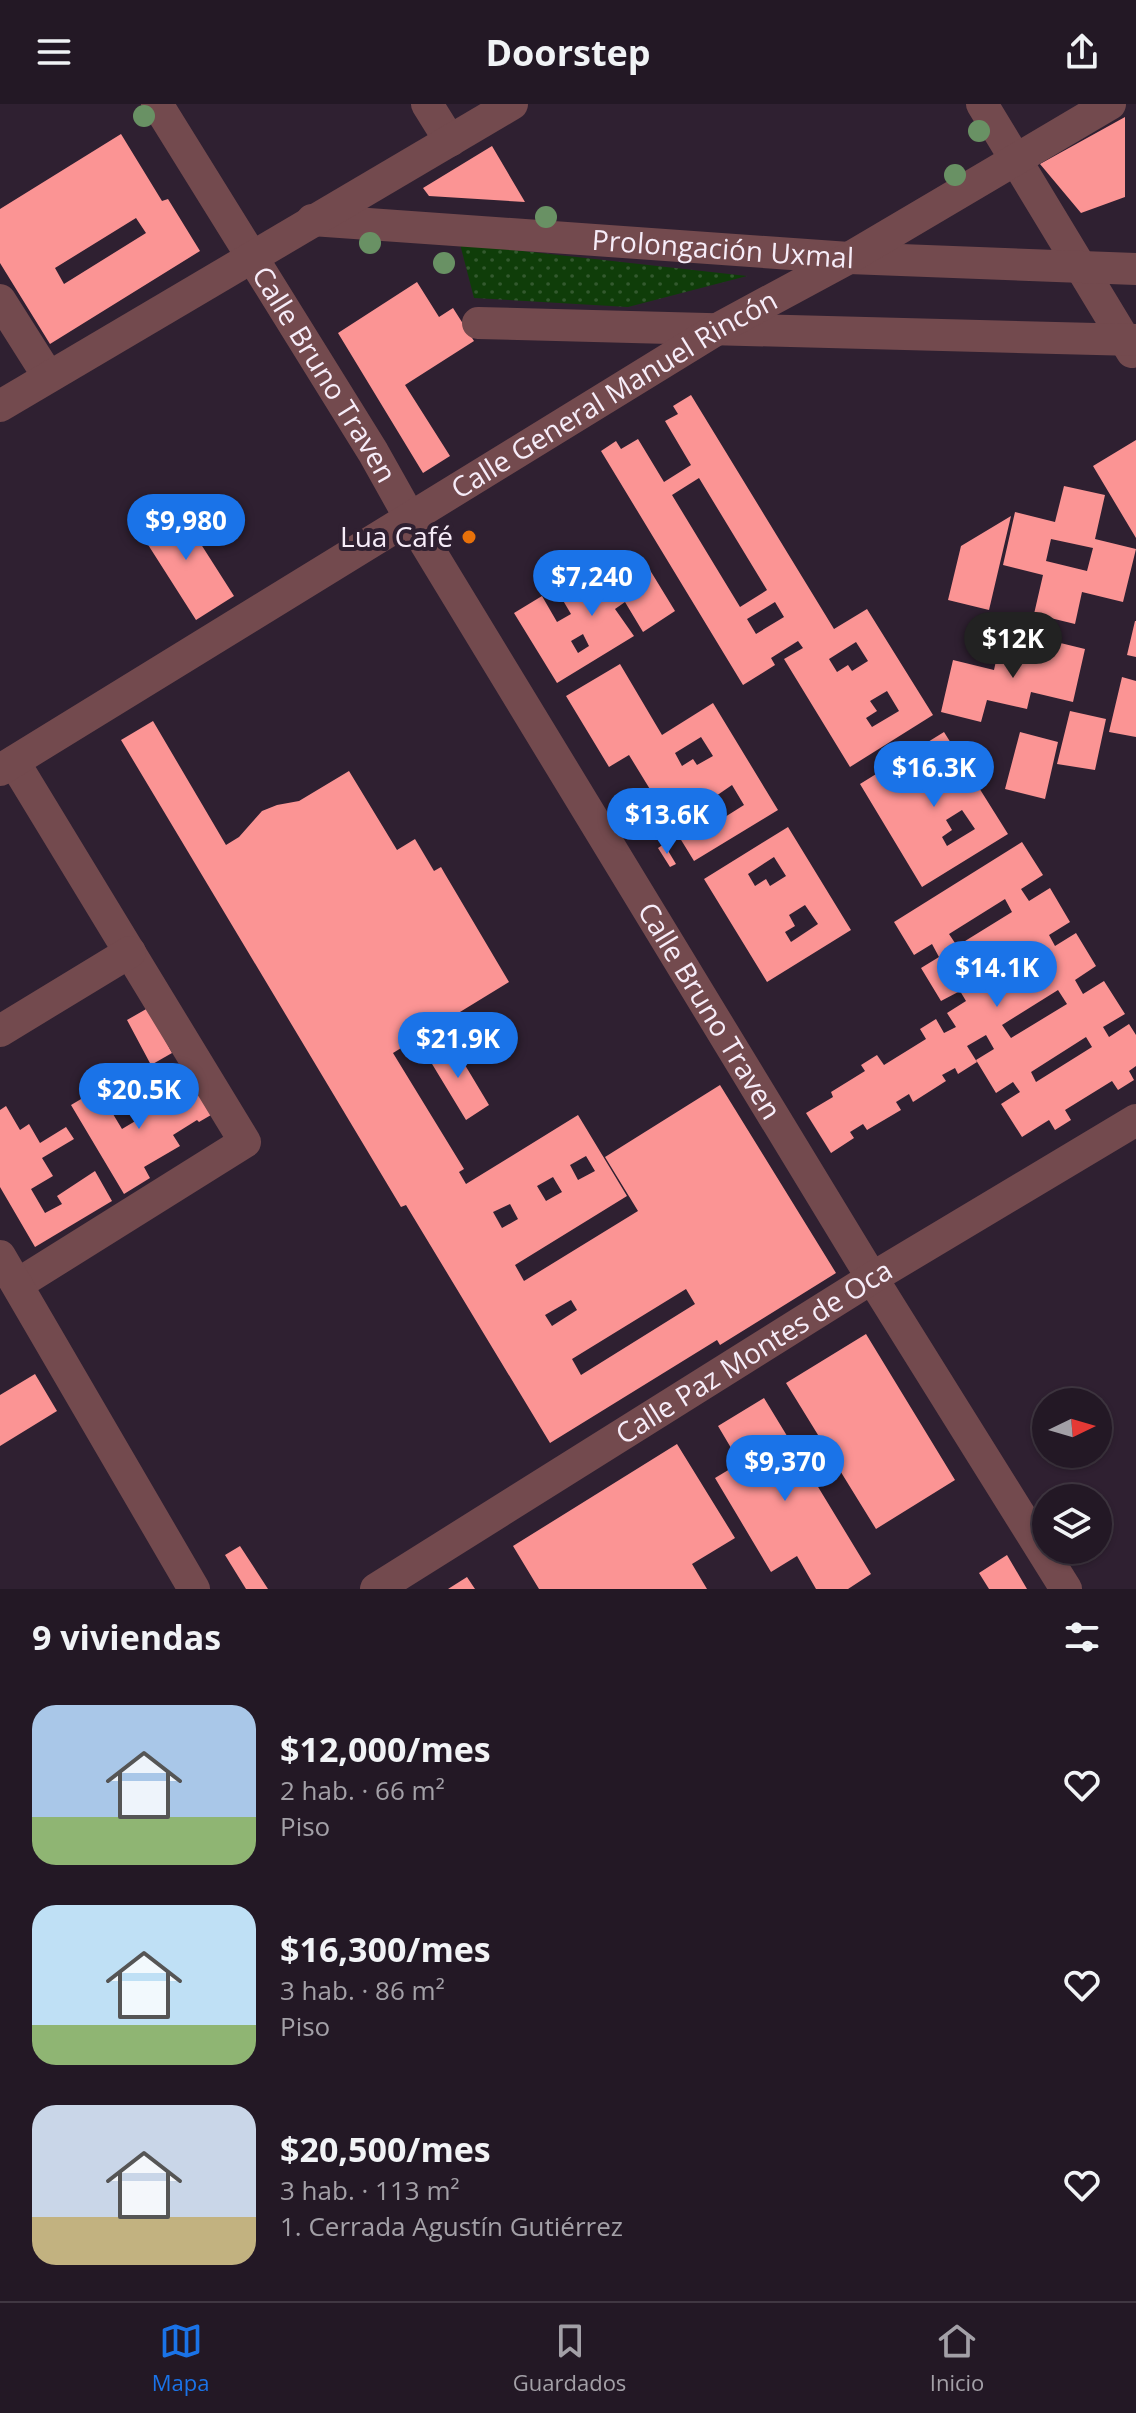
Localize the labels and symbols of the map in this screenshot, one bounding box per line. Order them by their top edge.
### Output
street label: Prolongación Uxmal [591,220,855,276]
street label: Calle Bruno Traven [244,258,406,489]
street label: Calle General Manuel Rincón [443,280,783,506]
pin: $9,980 [121,494,251,562]
place label: Lua Café [340,517,453,555]
marker: Lua Café [460,528,478,546]
pin: $7,240 [527,550,657,618]
pin: $12K [966,612,1060,680]
pin: $16.3K [869,741,999,809]
pin: $13.6K [602,788,732,856]
street label: Calle Bruno Traven [630,895,791,1126]
pin: $14.1K [932,941,1062,1009]
pin: $21.9K [393,1012,523,1080]
pin: $20.5K [74,1063,204,1131]
street label: Calle Paz Montes de Oca [608,1250,899,1452]
north arrow [1032,1388,1112,1468]
pin: $9,370 [720,1435,850,1503]

